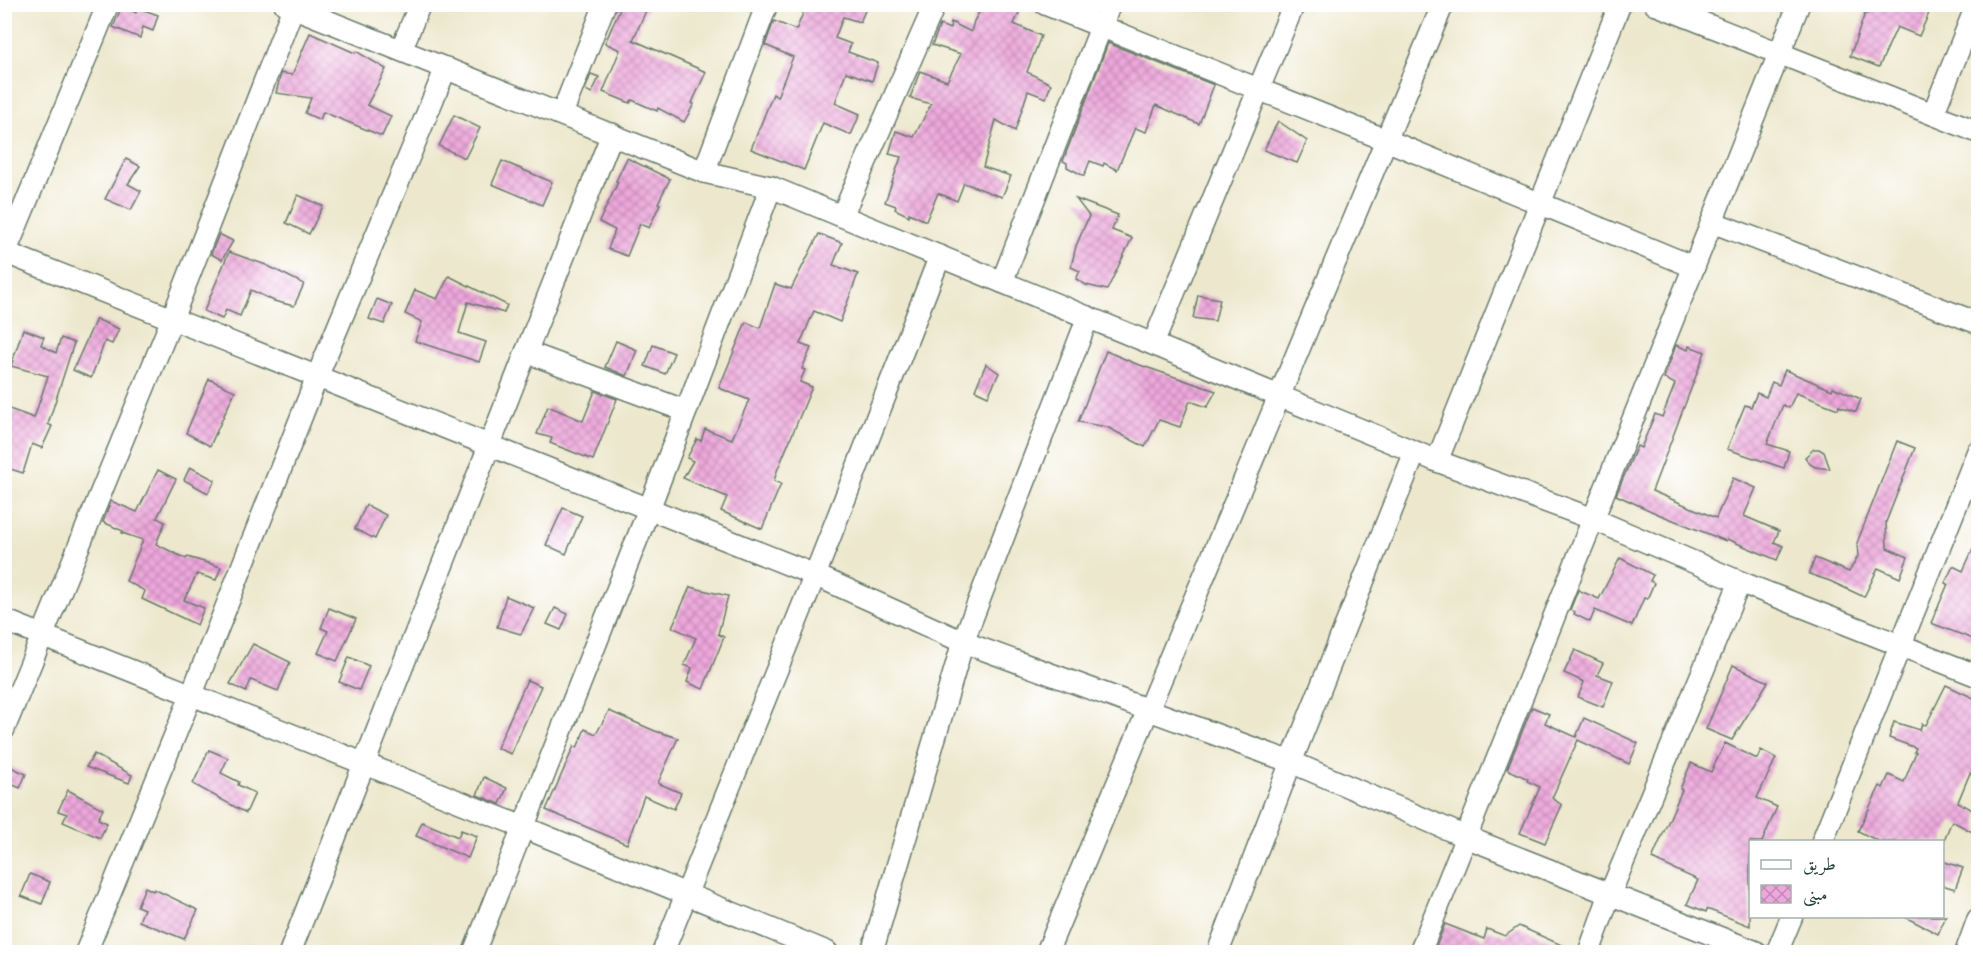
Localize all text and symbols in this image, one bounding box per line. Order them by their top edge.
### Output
legend [1749,840,1944,918]
text: طريق [1803,854,1836,876]
text: مبنى [1803,884,1828,907]

